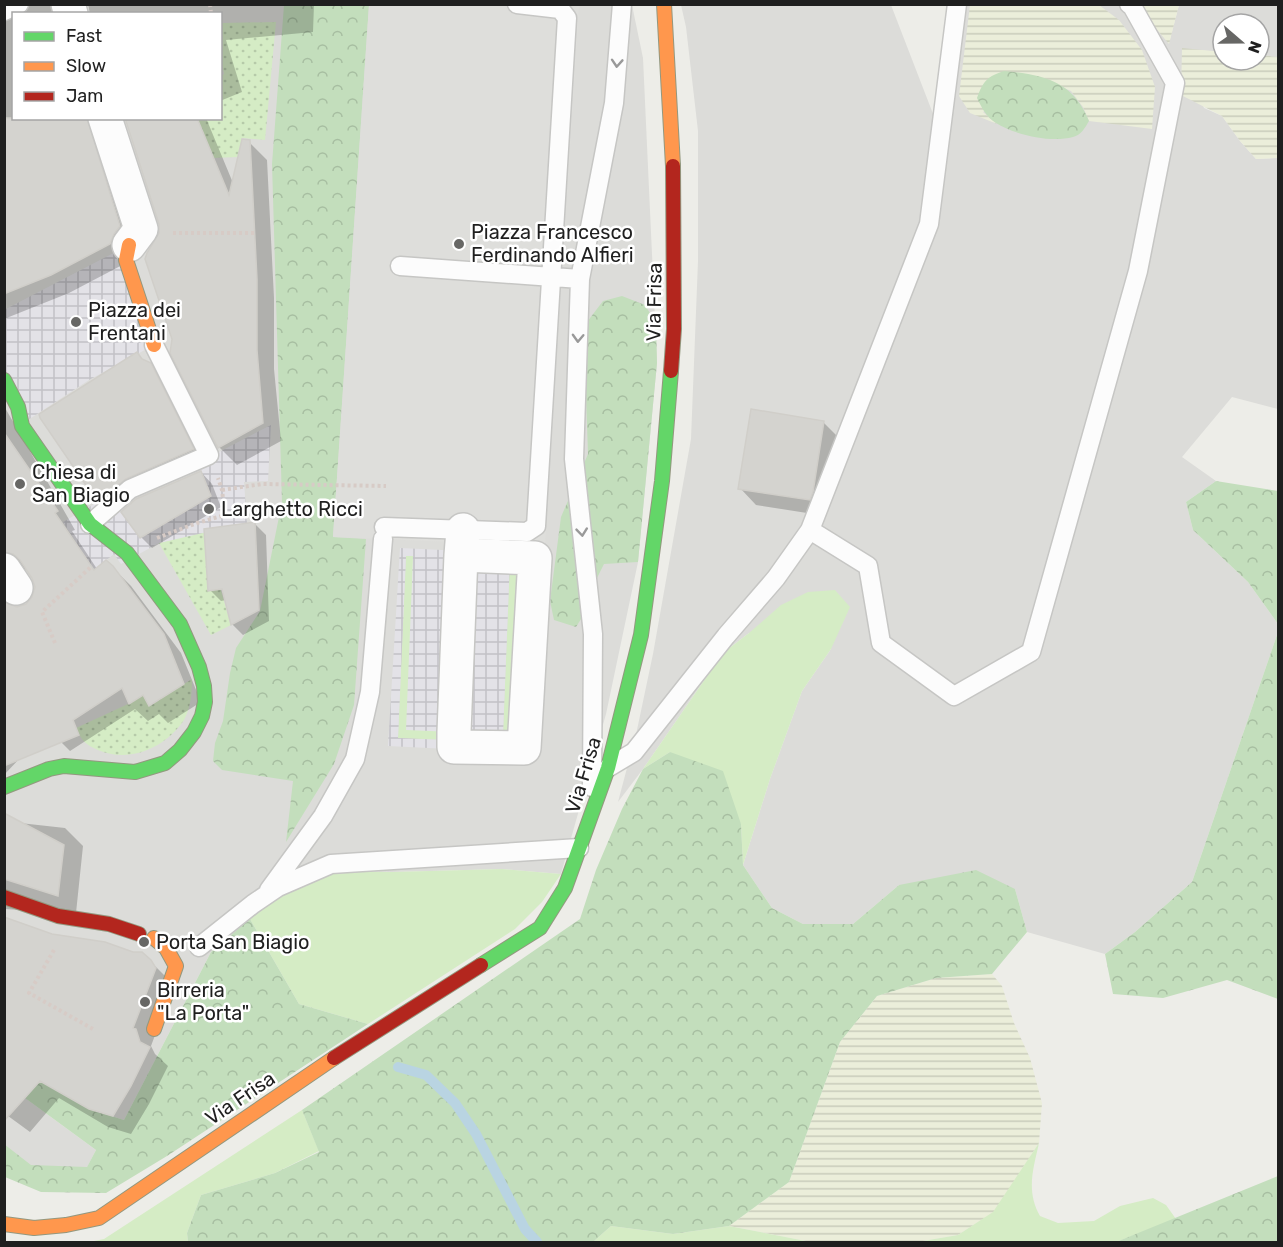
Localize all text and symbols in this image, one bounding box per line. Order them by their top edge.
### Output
legend [12,12,222,120]
north arrow [1211,12,1271,72]
text: Fast [66,25,102,47]
text: N [1244,38,1266,56]
text: Slow [66,55,106,77]
one-way arrow [611,58,624,67]
text: Jam [66,85,103,107]
place label: Piazza Francesco Ferdinando Alfieri [471,220,634,267]
marker: Piazza Francesco Ferdinando Alfieri [452,237,466,251]
street label: Via Frisa [641,262,667,342]
place label: Piazza dei Frentani [88,298,181,345]
marker: Piazza dei Frentani [69,315,83,329]
one-way arrow [572,333,585,342]
place label: Chiesa di San Biagio [32,460,130,507]
marker: Chiesa di San Biagio [13,477,27,491]
place label: Larghetto Ricci [221,497,363,521]
marker: Larghetto Ricci [202,502,216,516]
one-way arrow [575,528,588,537]
street label: Via Frisa [560,734,606,816]
place label: Porta San Biagio [156,930,310,954]
marker: Porta San Biagio [137,935,151,949]
place label: Birreria "La Porta" [157,978,249,1025]
marker: Birreria "La Porta" [138,995,152,1009]
street label: Via Frisa [201,1066,279,1130]

